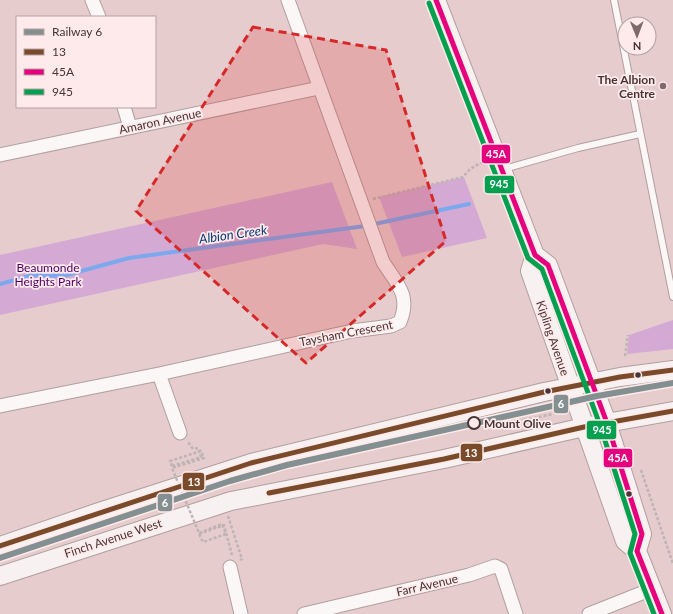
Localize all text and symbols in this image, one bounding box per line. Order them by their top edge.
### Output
legend [16,16,156,108]
north arrow [617,16,657,56]
text: Railway 6 [52,24,102,39]
text: N [633,40,642,53]
text: 13 [52,44,66,59]
text: 45A [52,64,75,79]
place label: The Albion Centre [597,72,656,101]
marker: The Albion Centre [658,81,668,91]
text: 945 [52,84,73,99]
street label: Amaron Avenue [117,105,203,137]
line badge: 45A [481,144,511,164]
text: 45A [486,147,507,160]
line badge: 945 [484,175,515,194]
text: 945 [489,177,509,190]
water label: Albion Creek [197,221,269,247]
park label: Beaumonde Heights Park [14,260,82,289]
street label: Kipling Avenue [533,298,573,378]
street label: Taysham Crescent [298,316,395,349]
unlabelled marker [633,370,643,380]
unlabelled marker [543,386,553,396]
line badge: 6 [553,394,569,414]
text: 6 [558,397,565,410]
marker: Mount Olive [467,416,481,430]
place label: Mount Olive [484,416,552,431]
line badge: 945 [586,420,617,440]
text: 945 [592,423,612,436]
line badge: 13 [460,443,483,462]
text: 13 [465,446,477,459]
line badge: 45A [603,448,633,468]
text: 45A [608,451,629,464]
line badge: 13 [182,472,205,491]
text: 13 [188,475,200,488]
unlabelled marker [624,489,634,499]
line badge: 6 [157,493,173,512]
text: 6 [162,496,169,509]
street label: Finch Avenue West [62,515,164,561]
street label: Farr Avenue [395,571,459,599]

